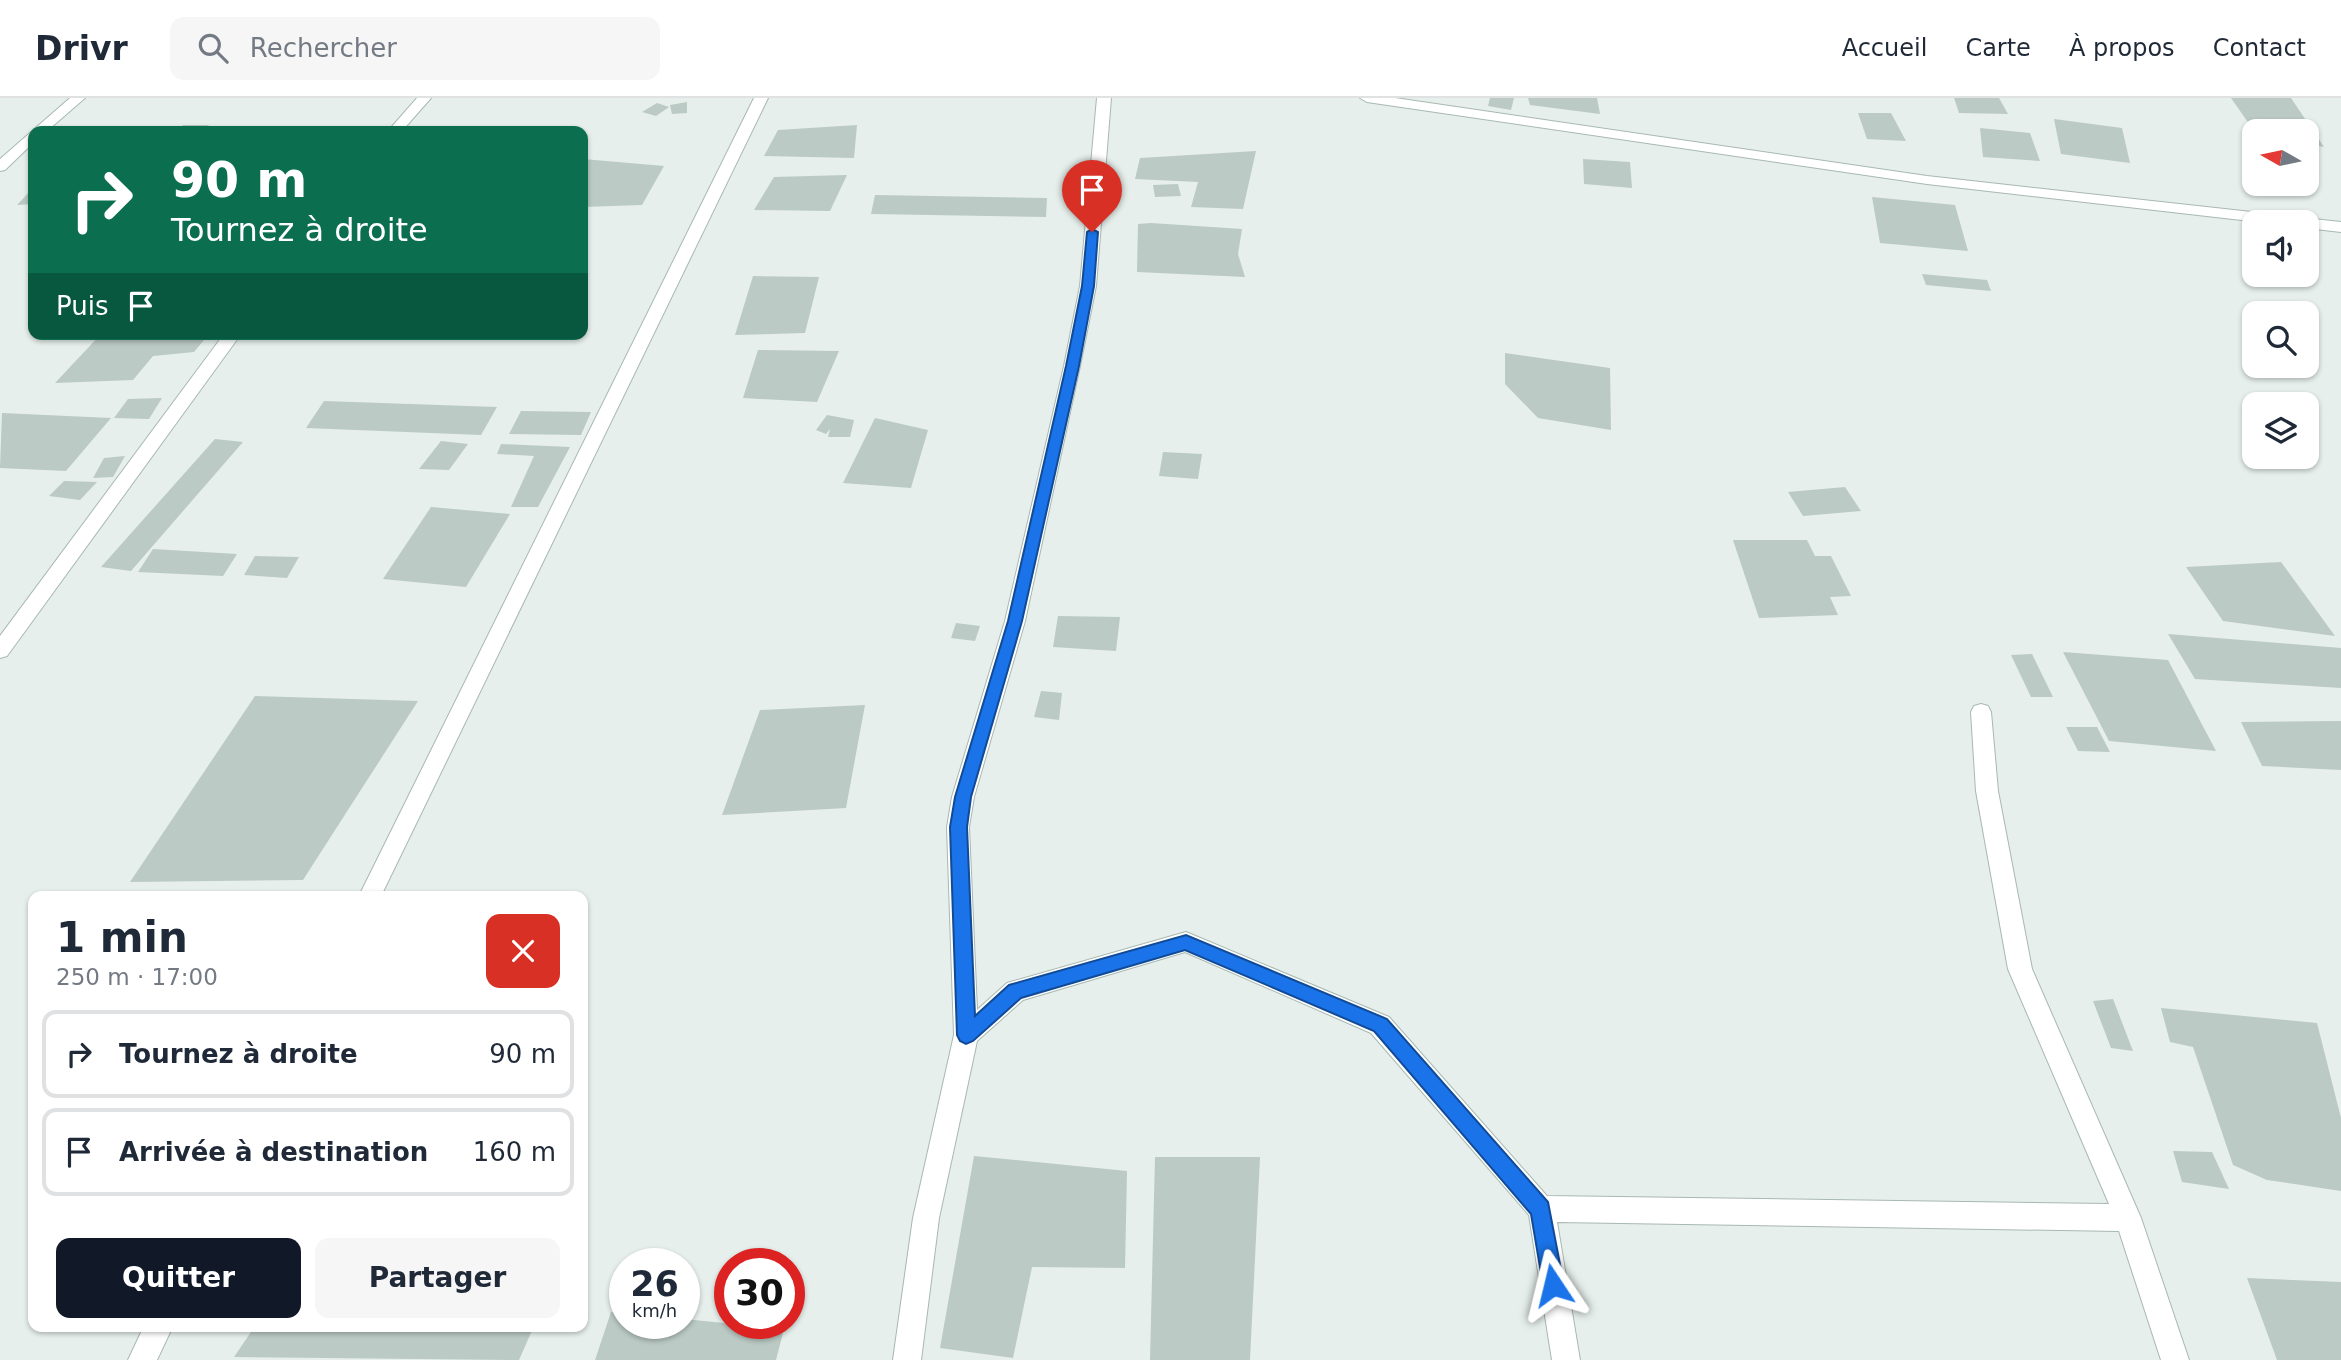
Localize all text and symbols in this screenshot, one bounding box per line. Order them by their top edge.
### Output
search box [170,17,660,80]
text: Drivr [35,29,128,68]
icon: search [194,29,232,67]
text: Rechercher [250,33,397,63]
text: Accueil [1842,34,1927,62]
text: Carte [1965,34,2031,62]
text: À propos [2069,34,2175,62]
text: Contact [2213,34,2306,62]
north arrow [2242,119,2319,196]
map controls [2242,119,2319,469]
text: 90 m [171,152,307,209]
icon: right [56,154,147,245]
pin [1062,160,1122,232]
icon: arrive [1073,171,1111,209]
button: sound [2242,210,2319,287]
text: Tournez à droite [171,211,428,249]
icon: arrive [122,287,160,325]
text: Puis [56,291,108,321]
button: search [2242,301,2319,378]
button: layers [2242,392,2319,469]
text: 1 min [56,913,188,962]
button: close [486,914,560,988]
text: 250 m · 17:00 [56,964,218,990]
icon: right [60,1035,98,1073]
text: Tournez à droite [119,1039,358,1069]
text: 90 m [489,1039,556,1069]
icon: arrive [60,1133,98,1171]
text: Arrivée à destination [119,1137,428,1167]
text: 160 m [473,1137,556,1167]
button: Quitter [56,1238,301,1318]
button: Partager [315,1238,560,1318]
speed limit sign: 30 [714,1248,805,1339]
position arrow [1516,1248,1590,1322]
text: 26 [630,1264,679,1304]
text: km/h [632,1300,677,1321]

